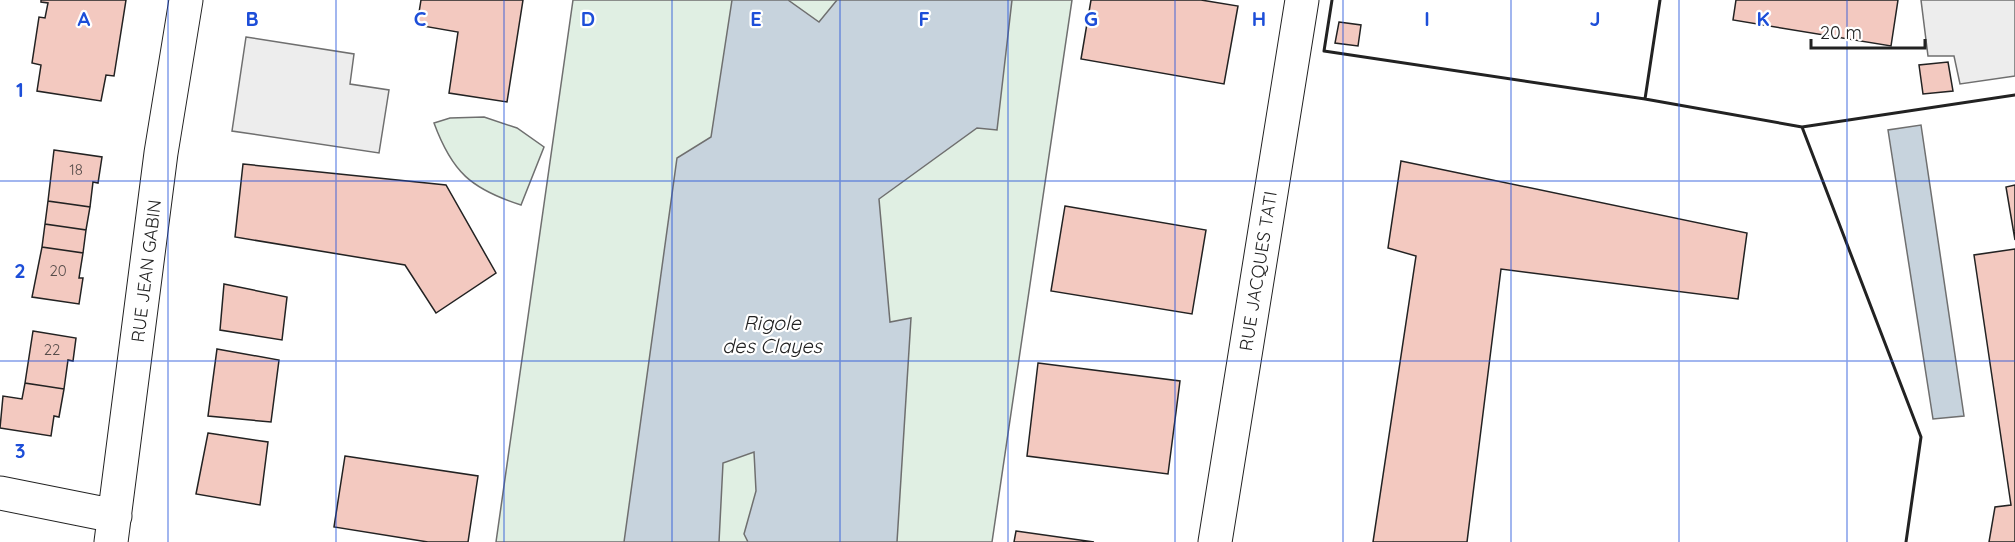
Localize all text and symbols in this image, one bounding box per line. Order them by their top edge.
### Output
text: A [78,6,91,31]
text: B [245,6,259,31]
text: C [414,6,427,31]
text: D [581,6,595,31]
text: E [750,6,762,31]
text: F [918,6,930,31]
text: G [1084,6,1098,31]
text: H [1252,6,1266,31]
text: I [1424,6,1430,31]
text: J [1589,6,1601,31]
text: K [1756,6,1770,31]
scale bar [1811,12,1925,50]
text: 20 m [1820,21,1862,44]
text: 1 [16,77,24,102]
house number: 18 [69,160,83,179]
street label: RUE JACQUES TATI [1234,189,1282,353]
street label: RUE JEAN GABIN [126,198,166,344]
text: 2 [14,258,26,283]
house number: 20 [49,261,67,280]
water label: Rigole des Clayes [722,310,824,358]
house number: 22 [44,340,60,359]
text: 3 [15,438,25,463]

